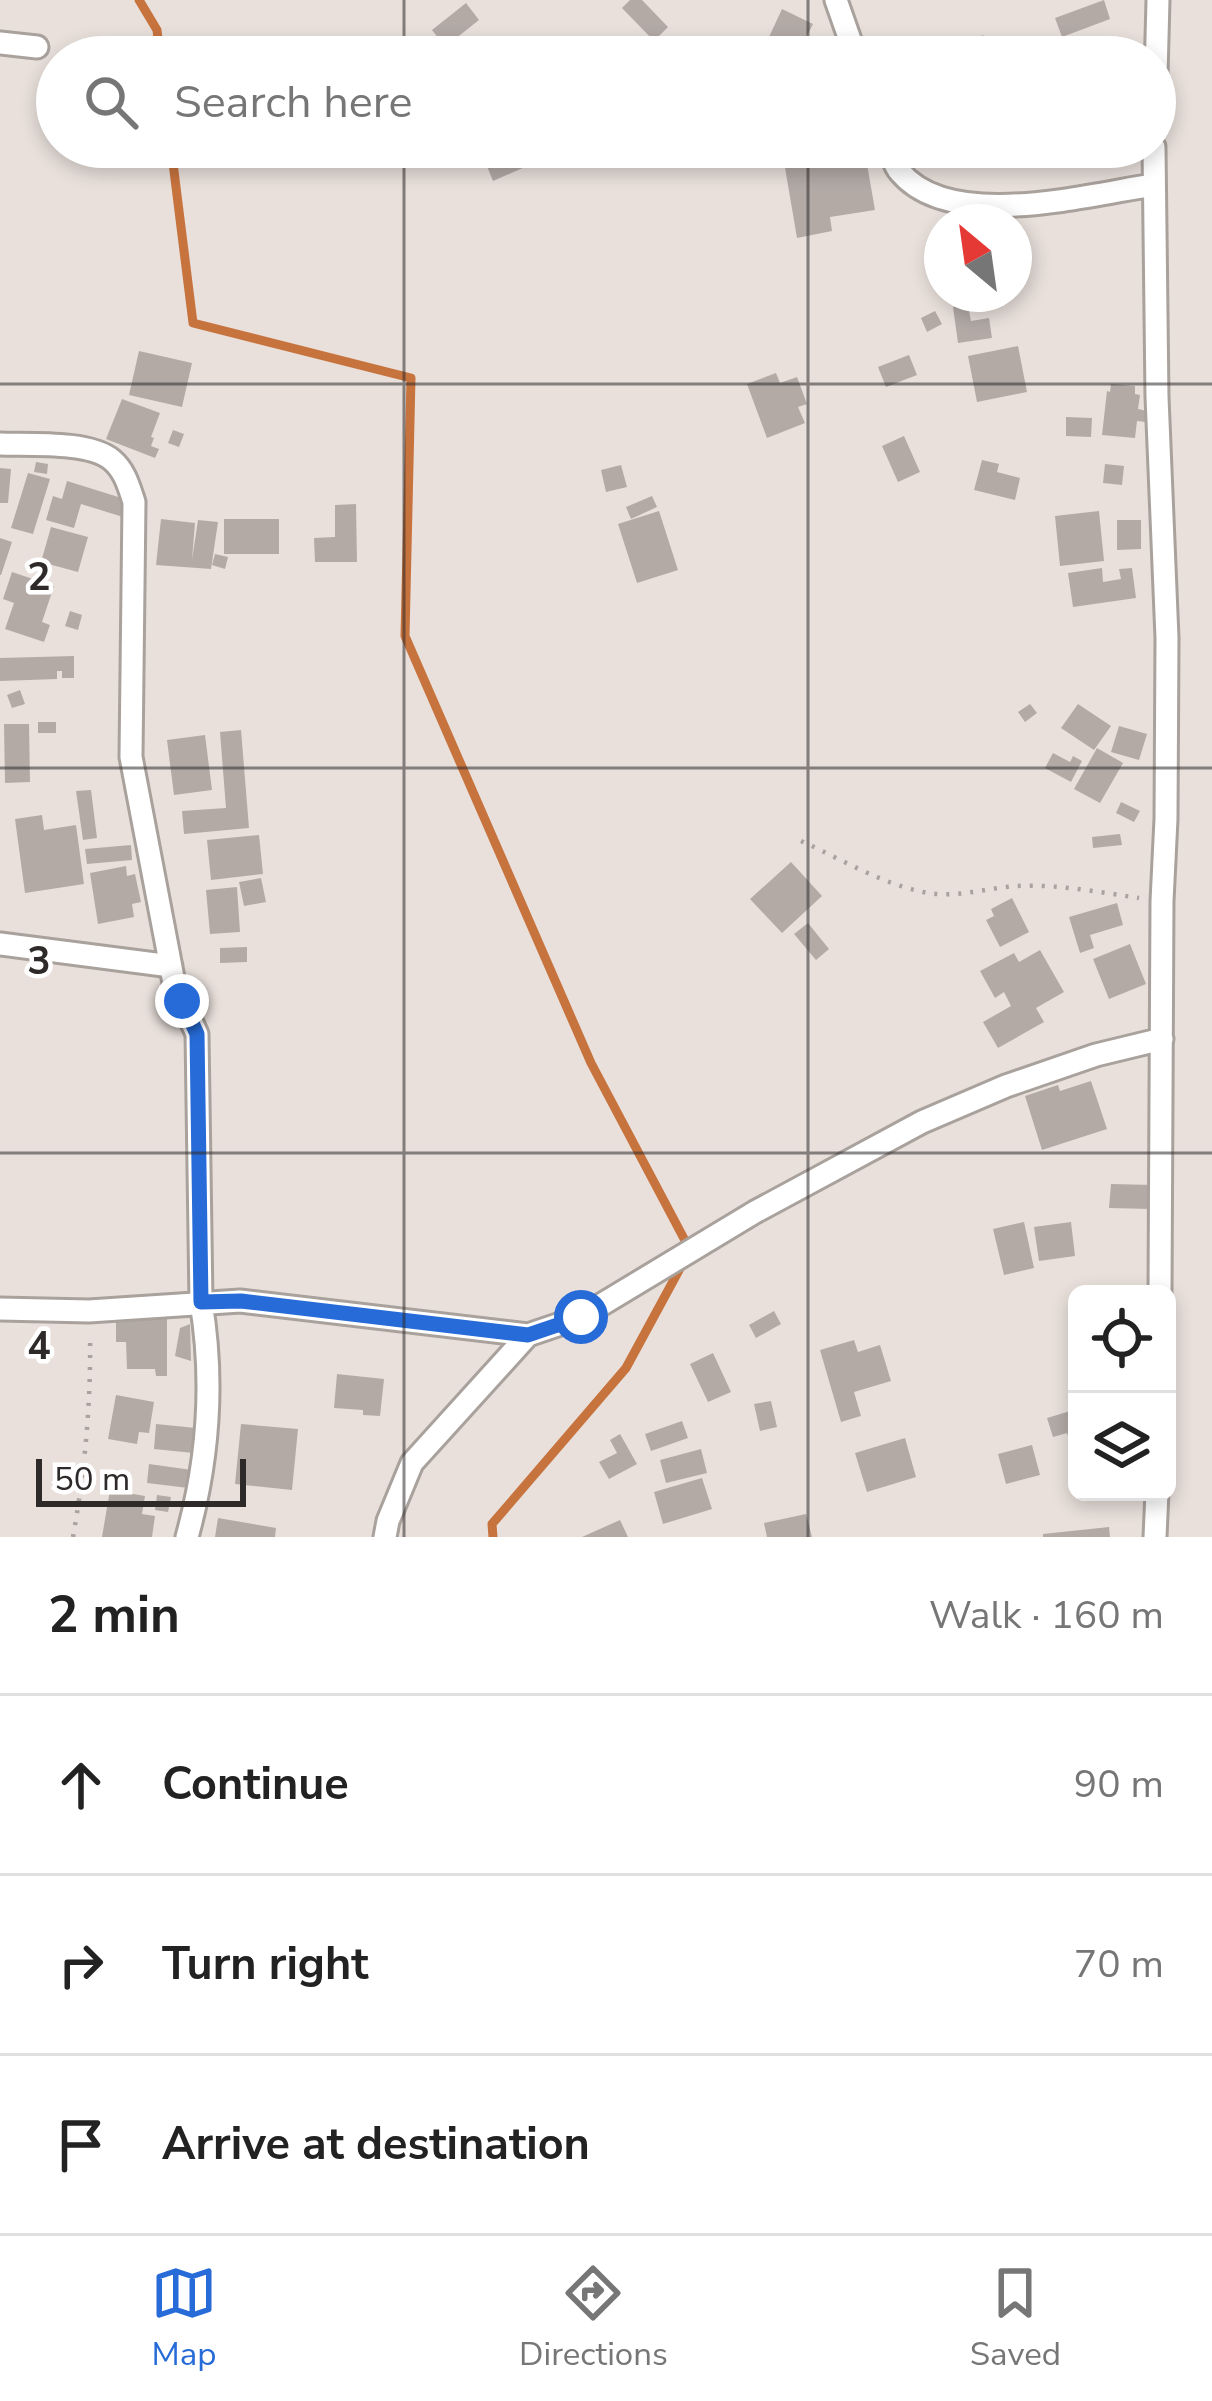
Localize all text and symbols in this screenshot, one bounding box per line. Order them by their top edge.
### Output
search box [36,36,1176,168]
icon: search [78,69,144,135]
text: Search here [174,72,413,133]
north arrow [924,204,1032,312]
text: 2 [27,551,51,604]
text: 3 [27,935,51,988]
route end [155,974,209,1028]
map controls [1068,1285,1176,1501]
button: locate [1068,1285,1176,1393]
route start [554,1290,608,1344]
text: 4 [27,1320,51,1373]
button: layers [1068,1393,1176,1501]
scale bar [36,1453,246,1506]
text: 50 m [54,1457,130,1502]
text: 2 min [48,1580,180,1650]
text: Walk · 160 m [929,1589,1164,1642]
icon: ahead [48,1752,114,1818]
text: Continue [162,1754,349,1815]
text: 90 m [1074,1758,1164,1811]
icon: right [48,1932,114,1998]
text: Turn right [162,1934,369,1995]
text: 70 m [1074,1938,1164,1991]
icon: arrive [48,2112,114,2178]
text: Arrive at destination [162,2114,590,2175]
tab: Map [151,2260,217,2377]
tab: Directions [519,2260,668,2377]
tab: Saved [970,2260,1061,2377]

